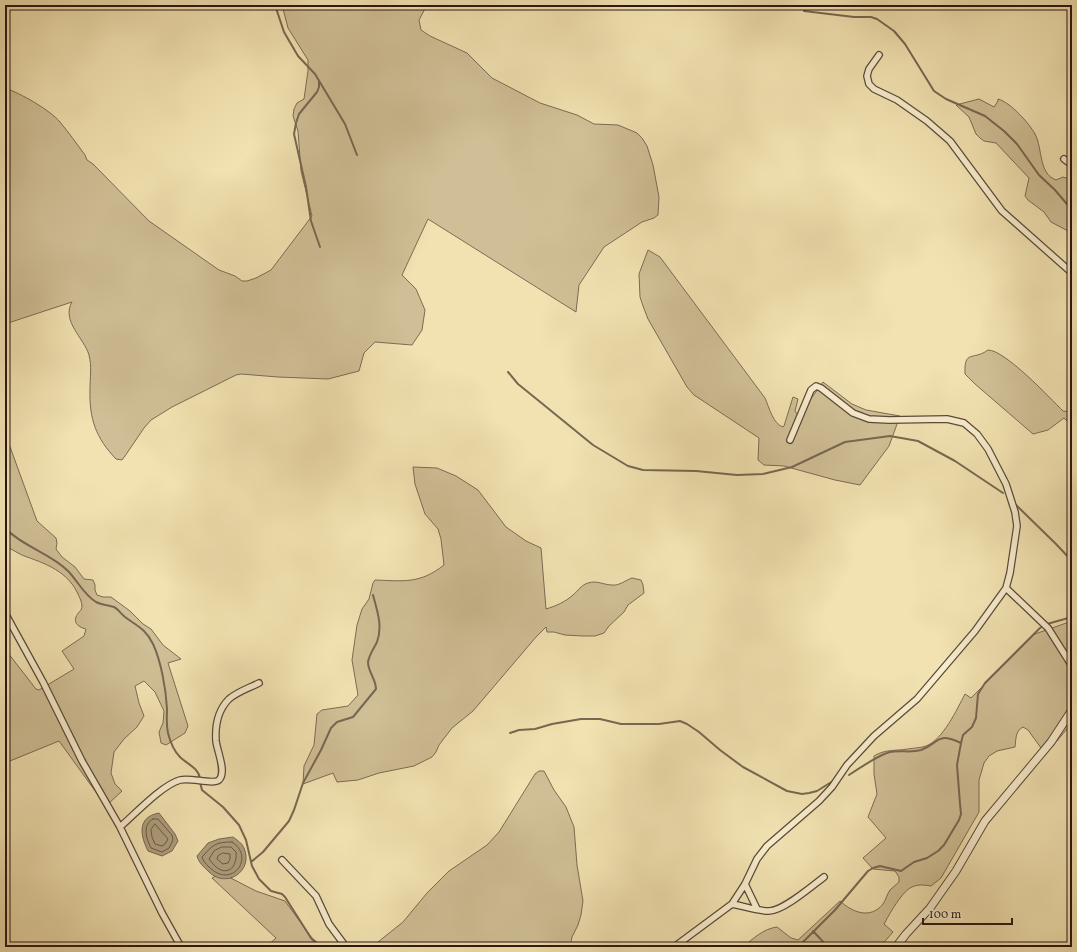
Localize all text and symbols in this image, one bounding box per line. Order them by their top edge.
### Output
scale bar [923,900,1012,926]
text: 100 m [929,907,962,923]

